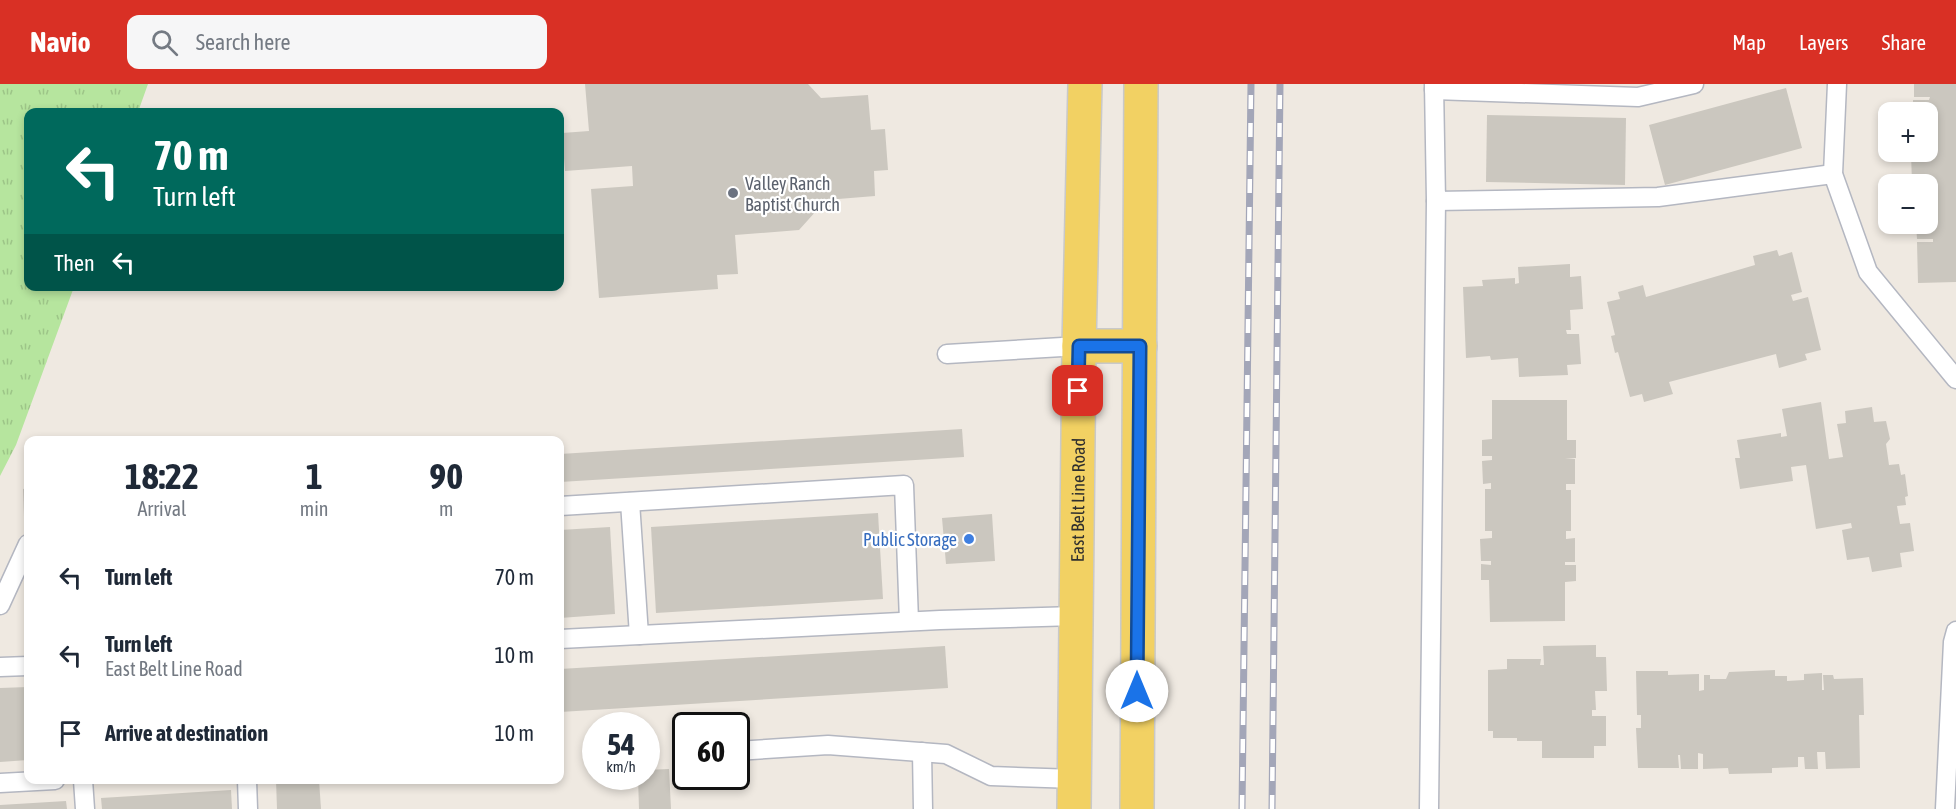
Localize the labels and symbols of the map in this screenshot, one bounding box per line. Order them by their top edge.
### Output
place label: Valley Ranch Baptist Church [745,173,840,215]
marker: Valley Ranch Baptist Church [726,186,740,200]
pin [1052,365,1103,416]
street label: East Belt Line Road [1066,438,1089,562]
place label: Public Storage [863,529,957,550]
marker: Public Storage [962,532,976,546]
position arrow [1105,659,1169,723]
speed limit sign: 60 [672,712,750,790]

